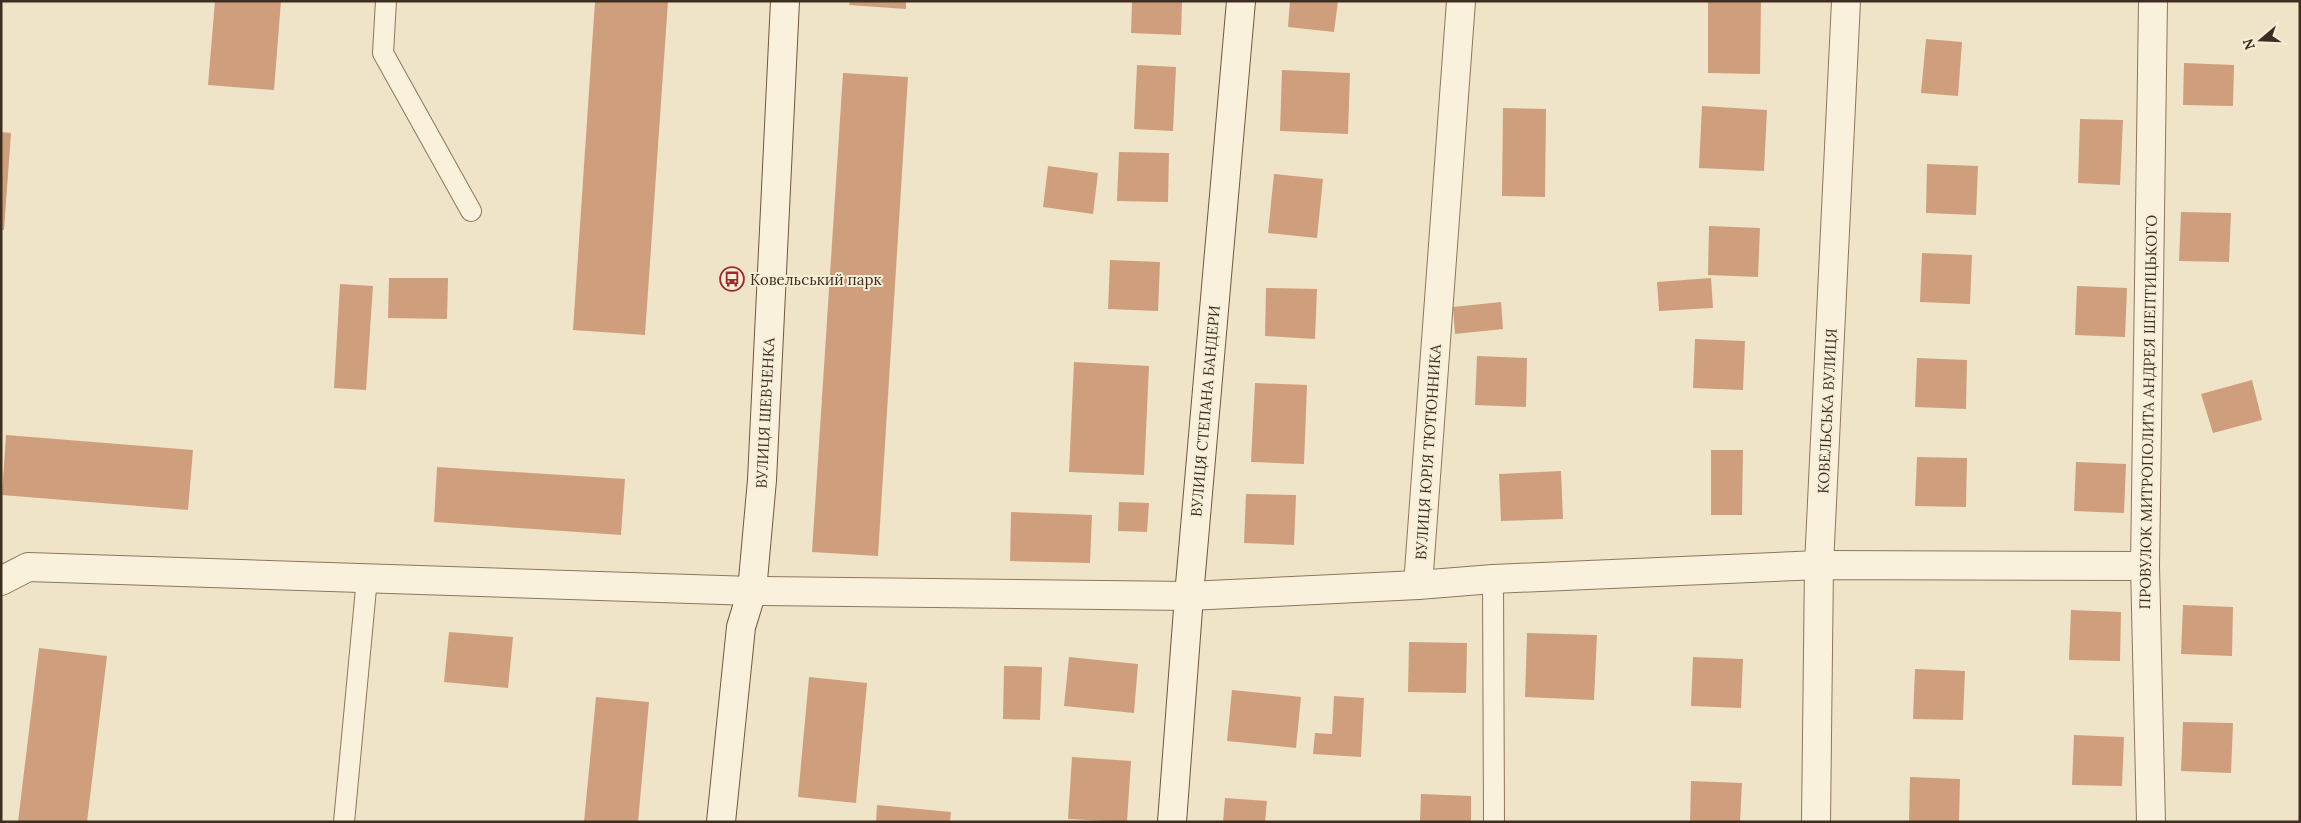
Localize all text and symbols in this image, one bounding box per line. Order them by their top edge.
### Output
north arrow [2236,15,2286,65]
text: N [2238,36,2259,52]
street label: ПРОВУЛОК МИТРОПОЛИТА АНДРЕЯ ШЕПТИЦЬКОГО [2135,214,2161,610]
bus stop icon: Ковельський парк [719,266,745,292]
place label: Ковельський парк [750,270,882,289]
street label: ВУЛИЦЯ СТЕПАНА БАНДЕРИ [1186,304,1224,518]
street label: КОВЕЛЬСЬКА ВУЛИЦЯ [1813,328,1841,494]
street label: ВУЛИЦЯ ШЕВЧЕНКА [752,336,778,489]
street label: ВУЛИЦЯ ЮРІЯ ТЮТЮННИКА [1411,343,1445,560]

